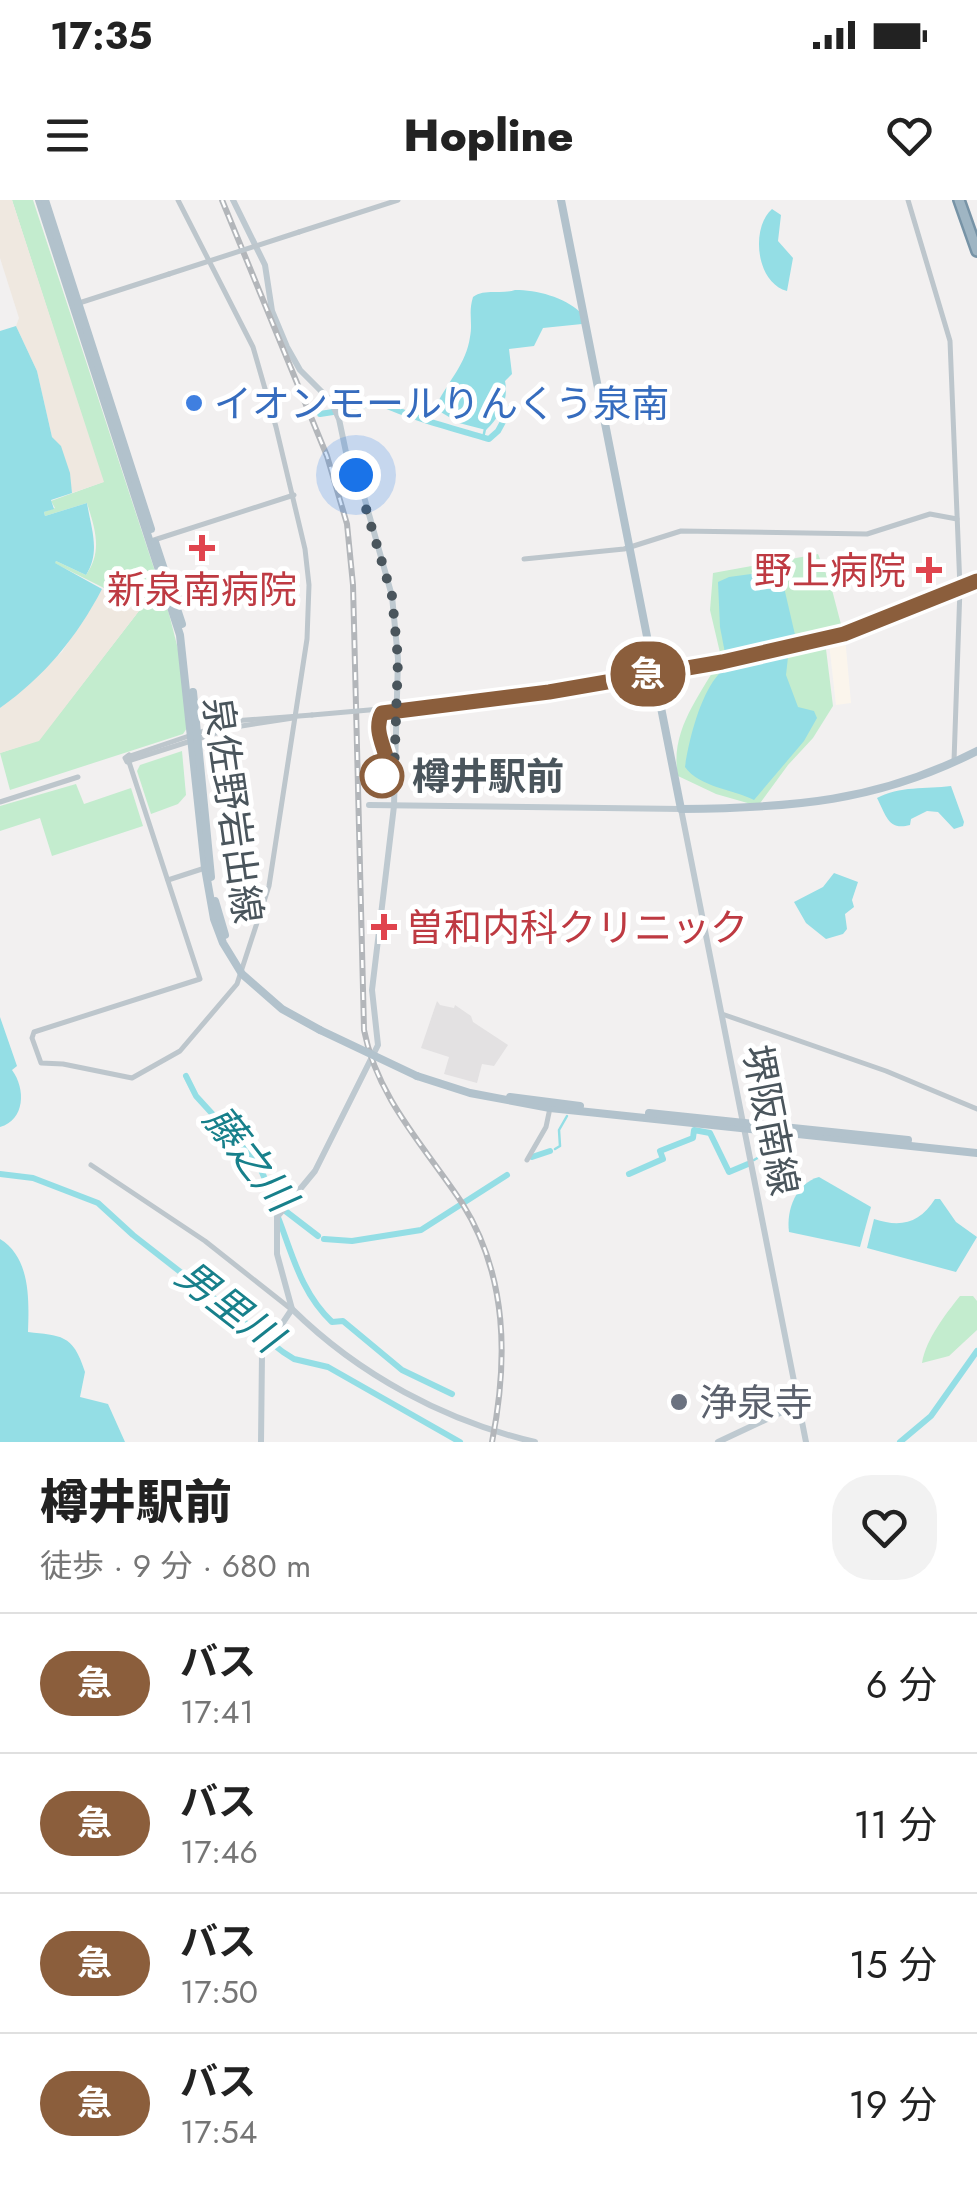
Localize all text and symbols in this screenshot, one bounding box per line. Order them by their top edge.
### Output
text: 17:35 [50,8,153,63]
text: Hopline [403,103,574,168]
icon: menu [40,108,95,163]
icon: heart [882,108,937,163]
place label: イオンモールりんくう泉南 [214,376,669,431]
marker: イオンモールりんくう泉南 [183,392,205,414]
your location [331,450,381,500]
marker: 新泉南病院 [189,535,215,561]
place label: 野上病院 [754,543,906,598]
marker: 野上病院 [916,557,942,583]
place label: 新泉南病院 [107,562,297,617]
line badge: 急 [616,642,680,706]
text: 急 [630,649,666,699]
street label: 泉佐野岩出線 [190,693,276,927]
place label: 樽井駅前 [412,749,564,804]
marker: 樽井駅前 [361,755,403,797]
place label: 曽和内科クリニック [406,900,748,955]
marker: 曽和内科クリニック [371,914,397,940]
street label: 堺阪南線 [730,1040,812,1200]
water label: 藤之川 [190,1093,312,1226]
water label: 男里川 [164,1246,297,1368]
place label: 浄泉寺 [699,1375,813,1430]
marker: 浄泉寺 [668,1391,690,1413]
text: 樽井駅前 [40,1468,232,1537]
button: heart [832,1475,937,1580]
text: 徒歩 · 9 分 · 680 m [40,1543,311,1589]
text: バス [180,1634,256,1689]
text: 6 分 [866,1657,937,1712]
text: 急 [77,1658,113,1708]
text: 17:41 [180,1689,254,1735]
text: バス [180,1774,256,1829]
text: 11 分 [853,1797,937,1852]
text: 急 [77,1798,113,1848]
text: 17:46 [180,1829,258,1875]
text: バス [180,1914,256,1969]
text: 15 分 [849,1937,937,1992]
text: 急 [77,1938,113,1988]
text: 17:50 [180,1969,258,2015]
text: バス [180,2054,256,2109]
text: 19 分 [849,2077,937,2132]
text: 急 [77,2078,113,2128]
text: 17:54 [180,2109,258,2155]

